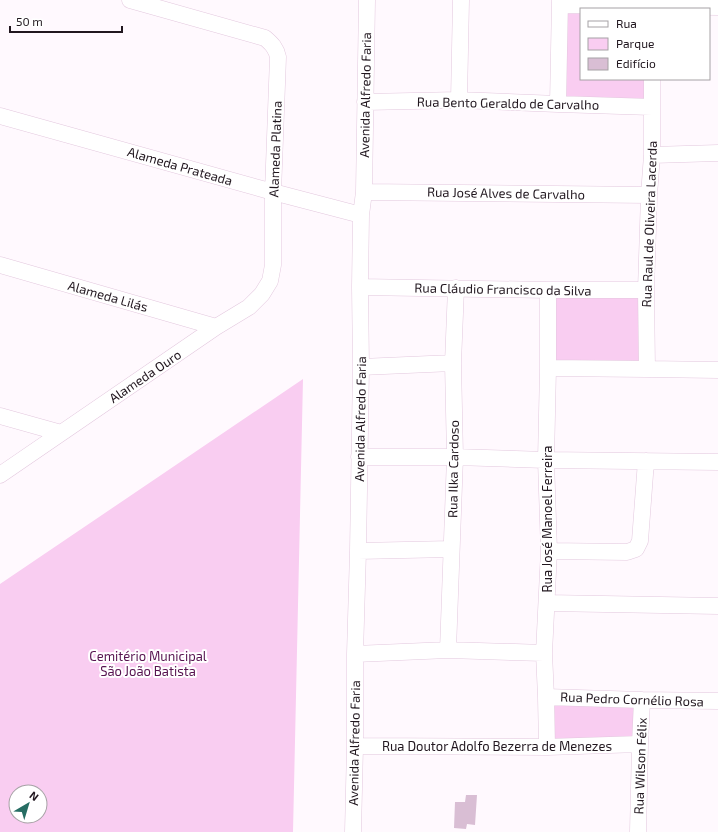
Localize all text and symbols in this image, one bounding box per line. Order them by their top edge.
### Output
scale bar [10,8,122,34]
legend [580,8,710,80]
text: 50 m [16,14,43,28]
text: Rua [616,16,637,30]
street label: Avenida Alfredo Faria [356,32,374,158]
text: Parque [616,36,654,50]
text: Edifício [616,56,656,70]
street label: Rua Bento Geraldo de Carvalho [417,93,599,113]
street label: Alameda Platina [265,101,285,197]
street label: Rua Raul de Oliveira Lacerda [638,140,660,308]
street label: Alameda Prateada [126,143,234,189]
street label: Rua José Alves de Carvalho [427,184,585,202]
street label: Alameda Lilás [66,277,150,315]
street label: Rua Cláudio Francisco da Silva [414,279,592,299]
street label: Alameda Ouro [106,346,184,406]
street label: Avenida Alfredo Faria [351,356,369,482]
street label: Rua Ilka Cardoso [444,420,462,518]
street label: Rua José Manoel Ferreira [539,446,555,593]
park label: Cemitério Municipal São João Batista [89,648,207,679]
street label: Avenida Alfredo Faria [345,680,363,806]
street label: Rua Pedro Cornélio Rosa [560,688,704,710]
street label: Rua Wilson Félix [630,717,650,815]
street label: Rua Doutor Adolfo Bezerra de Menezes [382,738,612,754]
north arrow [8,784,48,824]
text: N [27,788,42,803]

